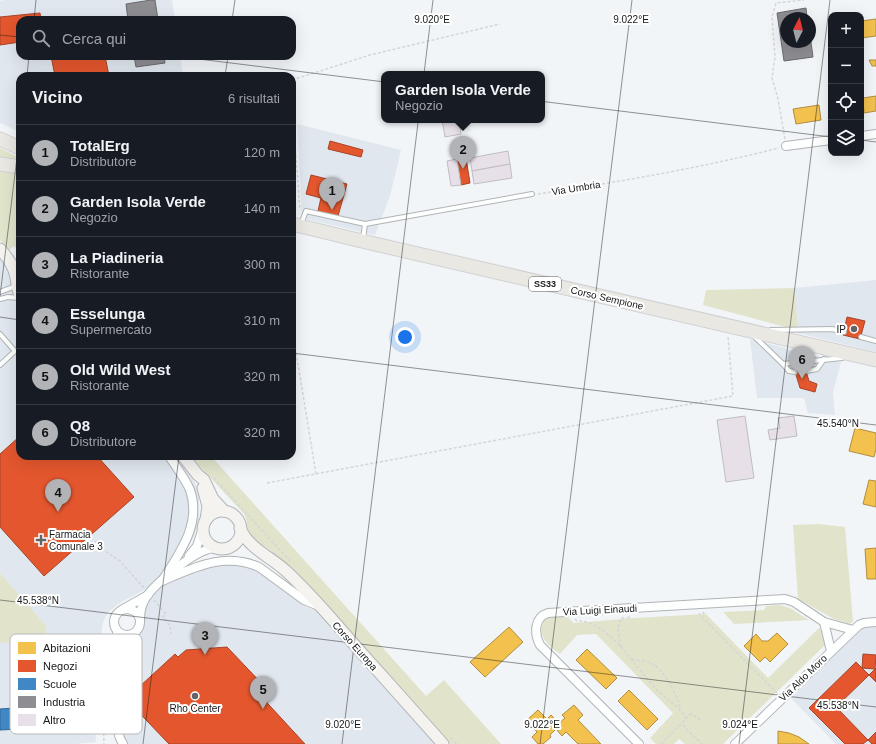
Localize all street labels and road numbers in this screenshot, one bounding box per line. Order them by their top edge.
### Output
street label: Via Umbria [551,179,602,197]
road number: SS33 [529,277,561,291]
street label: Corso Sempione [569,284,645,312]
street label: Via Luigi Einaudi [563,603,637,617]
street label: Corso Europa [330,619,380,673]
street label: Via Aldo Moro [777,652,829,704]

